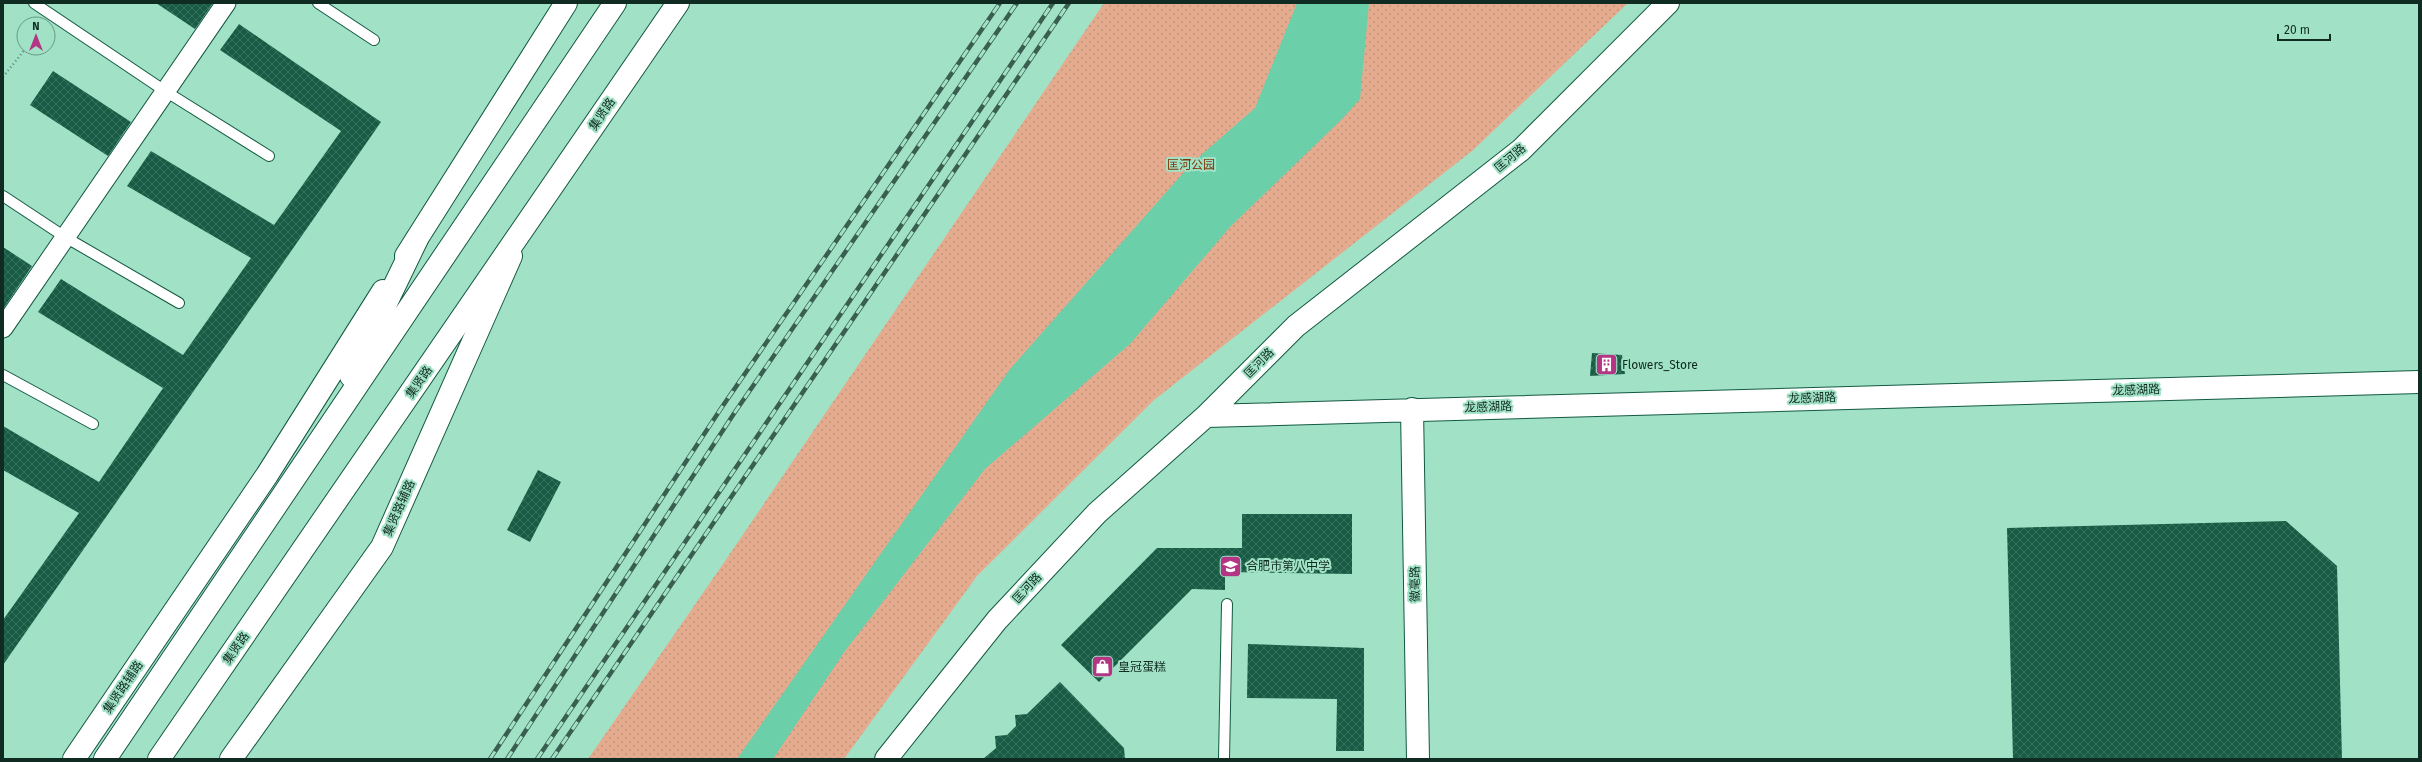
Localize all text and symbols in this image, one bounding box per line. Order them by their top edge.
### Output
north arrow [16,16,56,56]
scale bar [2278,16,2330,42]
text: N [32,20,40,33]
text: 20 m [2284,23,2310,37]
street label: 集贤路 [586,95,618,133]
street label: 匡河路 [1492,141,1528,175]
park label: 匡河公园 [1167,158,1215,172]
street label: 匡河路 [1241,345,1277,381]
building icon: Flowers_Store [1594,352,1620,378]
place label: Flowers_Store [1622,358,1698,372]
street label: 集贤路 [403,363,435,401]
street label: 龙感湖路 [2112,382,2160,398]
street label: 龙感湖路 [1788,390,1836,406]
street label: 龙感湖路 [1464,399,1512,415]
street label: 集贤路辅路 [380,478,418,538]
school or university icon: 合肥市第八中学 [1218,553,1244,579]
place label: 合肥市第八中学 [1246,559,1330,573]
street label: 徽毫路 [1408,566,1422,602]
street label: 匡河路 [1010,570,1044,606]
street label: 集贤路 [220,629,252,667]
shop icon: 皇冠蛋糕 [1089,654,1115,680]
street label: 集贤路辅路 [100,658,146,716]
place label: 皇冠蛋糕 [1118,660,1166,674]

